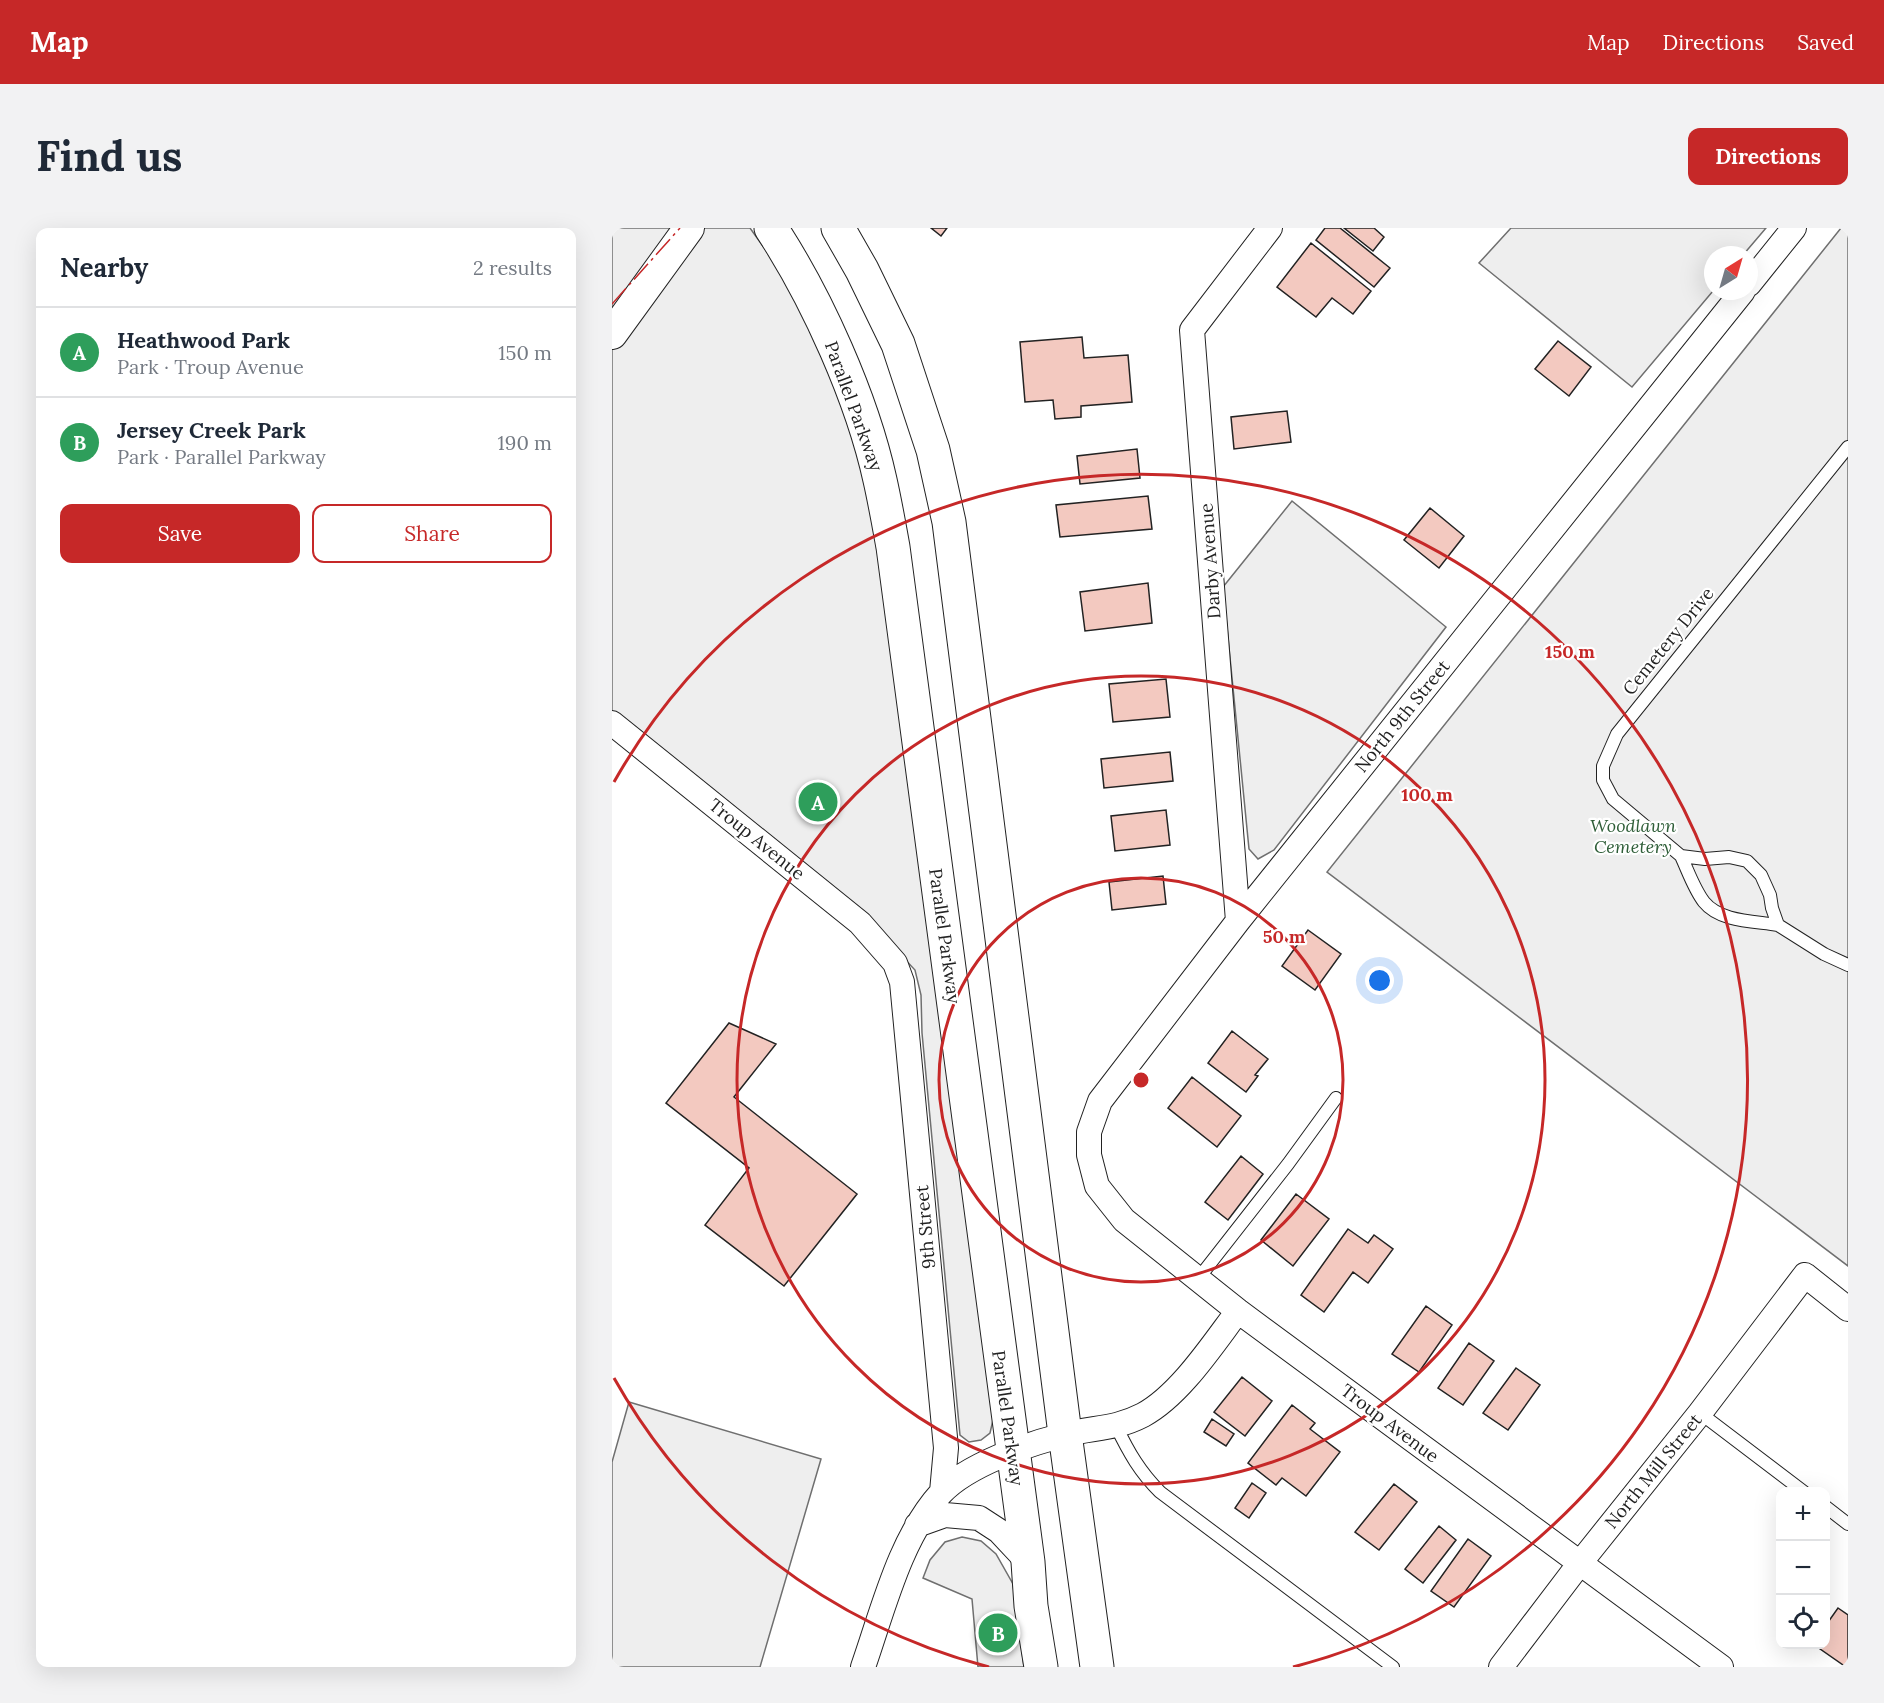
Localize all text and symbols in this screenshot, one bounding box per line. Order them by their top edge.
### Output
text: Map [30,24,89,60]
text: Map [1587,29,1630,56]
text: Directions [1663,29,1764,56]
text: Saved [1797,29,1854,56]
button: Directions [1688,128,1848,185]
text: Find us [36,129,182,183]
north arrow [1704,246,1758,300]
text: Nearby [60,251,148,284]
text: 2 results [473,255,552,280]
text: Heathwood Park [117,326,290,354]
street label: Parallel Parkway [820,338,888,475]
text: A [73,340,86,365]
text: 150 m [498,340,552,365]
text: Park · Troup Avenue [117,354,304,379]
text: Jersey Creek Park [117,416,306,444]
text: B [73,430,86,455]
text: 190 m [498,430,552,455]
text: Park · Parallel Parkway [117,444,326,469]
street label: Darby Avenue [1194,502,1226,620]
button: Save [60,504,300,563]
button: Share [312,504,552,563]
street label: Cemetery Drive [1617,582,1719,700]
text: 150 m [1545,640,1595,663]
street label: North 9th Street [1350,655,1454,777]
pin: A [798,780,838,824]
text: 100 m [1401,783,1453,806]
street label: Troup Avenue [704,793,810,885]
park label: Woodlawn Cemetery [1590,814,1676,858]
street label: Parallel Parkway [924,867,966,1006]
text: 50 m [1263,925,1306,948]
your location [1365,966,1394,995]
centre of rings [1131,1070,1151,1090]
street label: 9th Street [910,1184,940,1270]
street label: Parallel Parkway [987,1349,1029,1488]
street label: Troup Avenue [1336,1379,1444,1467]
street label: North Mill Street [1600,1409,1707,1533]
map controls [1776,1487,1830,1649]
button: + [1776,1487,1830,1541]
button: − [1776,1541,1830,1595]
button: locate [1776,1595,1830,1649]
pin: B [978,1610,1018,1656]

